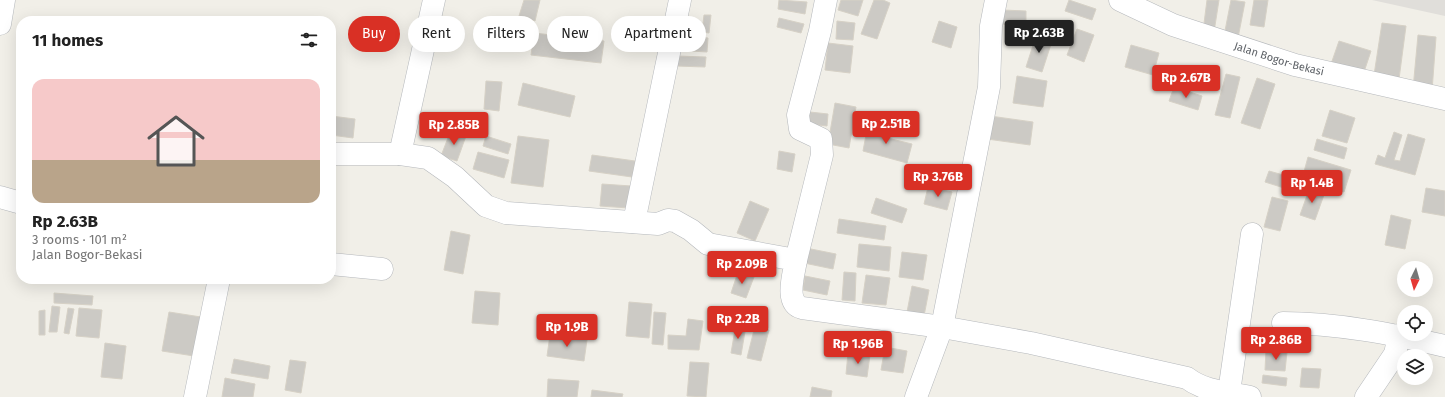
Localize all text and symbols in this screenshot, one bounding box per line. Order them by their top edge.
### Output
chip: Buy [348,16,400,52]
chip: Rent [408,16,465,52]
chip: Filters [473,16,539,52]
chip: New [547,16,603,52]
chip: Apartment [611,16,706,52]
pin: Rp 2.63B [998,20,1080,54]
text: Rp 2.63B [1014,25,1064,40]
icon: filters [298,29,320,51]
text: 11 homes [32,30,103,51]
street label: Jalan Bogor-Bekasi [1232,39,1325,78]
pin: Rp 2.67B [1145,65,1227,99]
text: Rp 2.67B [1161,70,1211,85]
icon: home [140,105,212,177]
pin: Rp 2.51B [845,111,927,145]
pin: Rp 2.85B [413,112,495,146]
text: Rp 2.51B [861,116,911,131]
text: Rp 2.85B [428,117,480,132]
pin: Rp 3.76B [897,164,979,198]
text: Rp 3.76B [913,169,963,184]
pin: Rp 1.4B [1275,170,1349,204]
text: Rp 1.4B [1290,175,1334,190]
text: Rp 2.63B [32,211,98,232]
text: 3 rooms · 101 m² [32,232,127,247]
text: Jalan Bogor-Bekasi [32,247,142,262]
pin: Rp 2.09B [701,251,783,285]
text: Rp 2.09B [716,256,768,271]
north arrow [1397,261,1433,297]
map controls [1397,261,1433,385]
button: locate [1397,305,1433,341]
pin: Rp 2.2B [701,306,775,340]
text: Rp 2.2B [716,311,760,326]
pin: Rp 1.9B [530,314,604,348]
text: Rp 1.9B [545,319,589,334]
pin: Rp 2.86B [1235,327,1317,361]
pin: Rp 1.96B [817,331,899,365]
text: Rp 2.86B [1250,332,1302,347]
text: Rp 1.96B [833,336,883,351]
button: layers [1397,349,1433,385]

